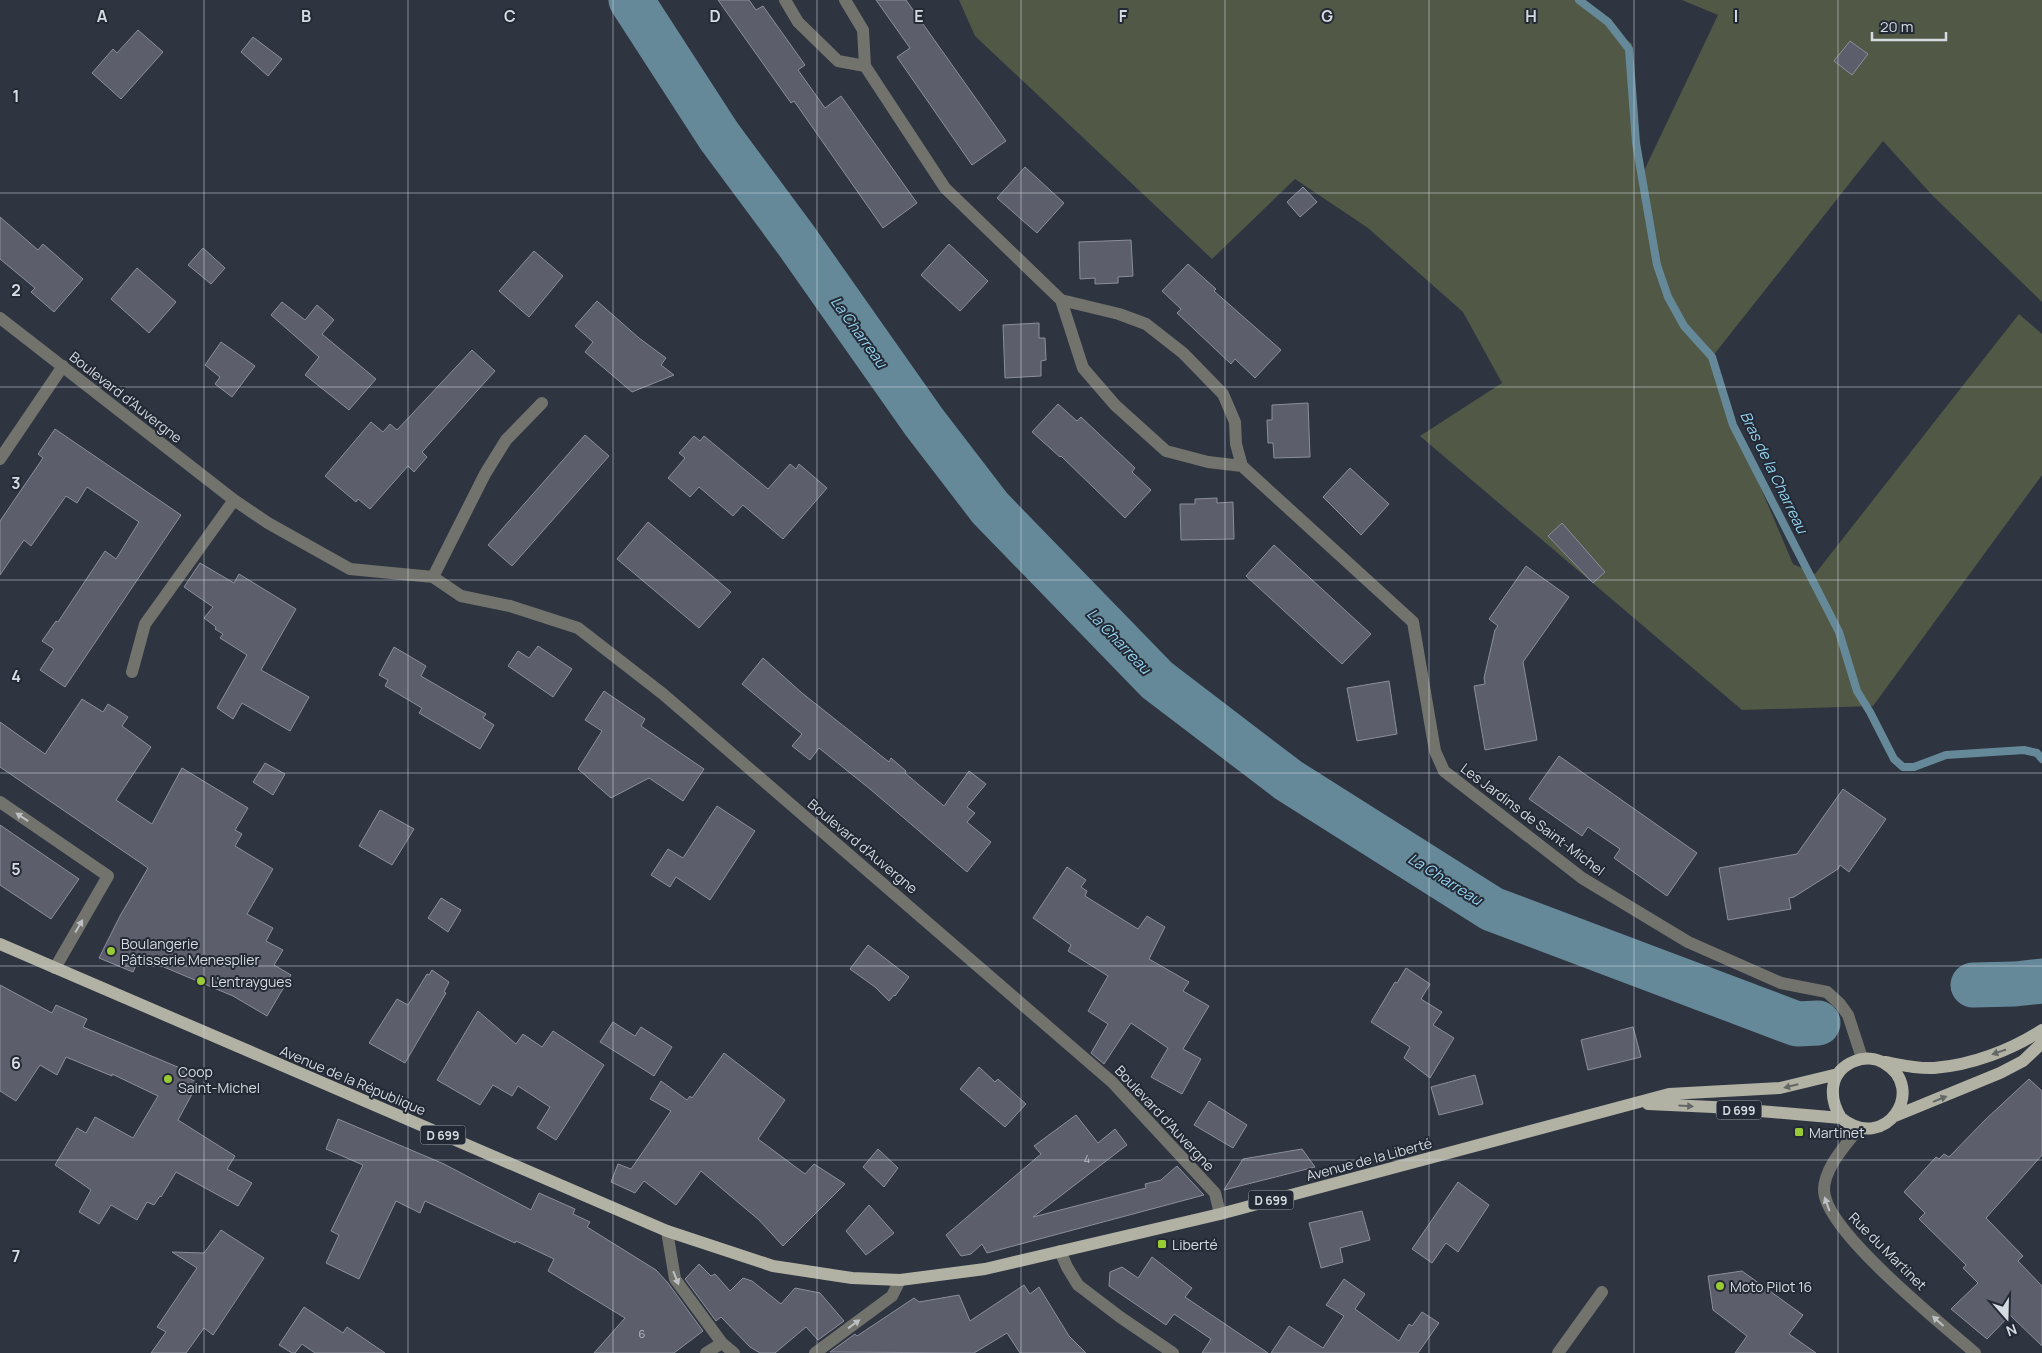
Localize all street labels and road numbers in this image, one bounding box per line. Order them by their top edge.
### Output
street label: Boulevard d'Auvergne [66,347,186,447]
street label: Les Jardins de Saint-Michel [1457,758,1609,880]
street label: Boulevard d'Auvergne [804,794,922,898]
street label: Avenue de la République [277,1041,429,1119]
street label: Boulevard d'Auvergne [1111,1061,1219,1175]
road number: D 699 [1716,1100,1762,1120]
road number: D 699 [420,1126,466,1144]
street label: Avenue de la Liberté [1304,1133,1434,1185]
road number: D 699 [1248,1190,1294,1210]
street label: Rue du Martinet [1845,1208,1931,1294]

